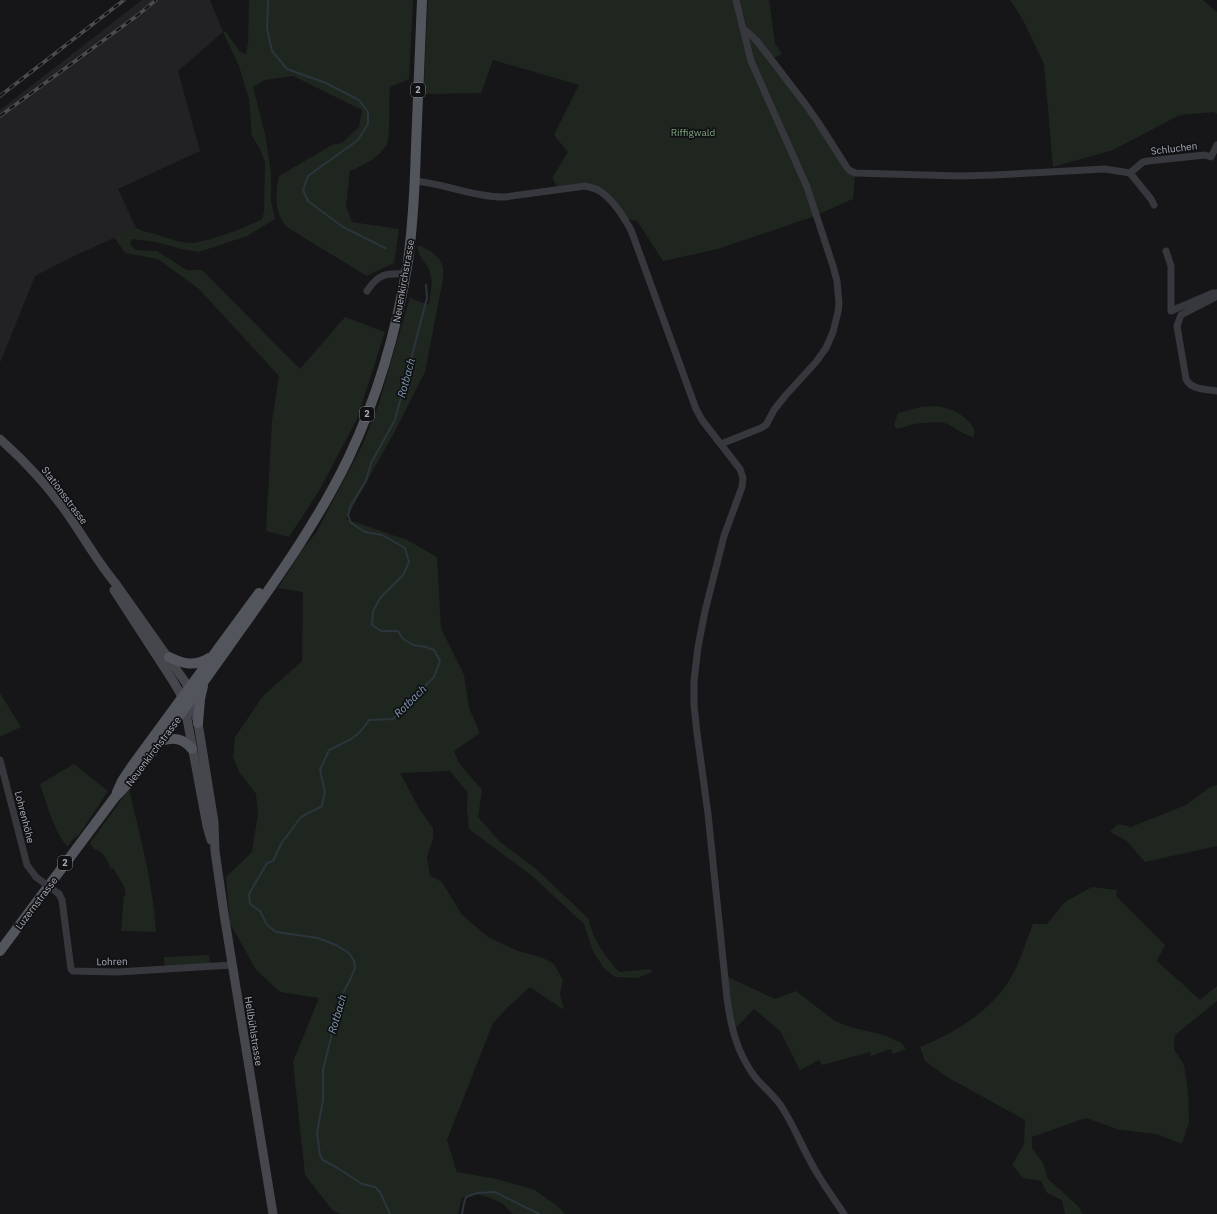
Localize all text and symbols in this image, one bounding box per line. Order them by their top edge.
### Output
road number: 2 [411,83,425,97]
park label: Riffigwald [671,126,715,139]
street label: Schluchen [1150,139,1198,158]
street label: Neuenkirchstrasse [390,238,417,324]
water label: Rotbach [394,357,418,399]
road number: 2 [360,407,374,421]
street label: Stationsstrasse [39,464,91,527]
water label: Rotbach [391,682,429,720]
street label: Neuenkirchstrasse [123,713,184,789]
street label: Lohrenhöhe [12,790,37,845]
road number: 2 [58,856,72,870]
street label: Luzernstrasse [12,874,61,932]
street label: Lohren [96,955,128,968]
water label: Rotbach [325,993,349,1035]
street label: Hellbühlstrasse [242,995,266,1067]

